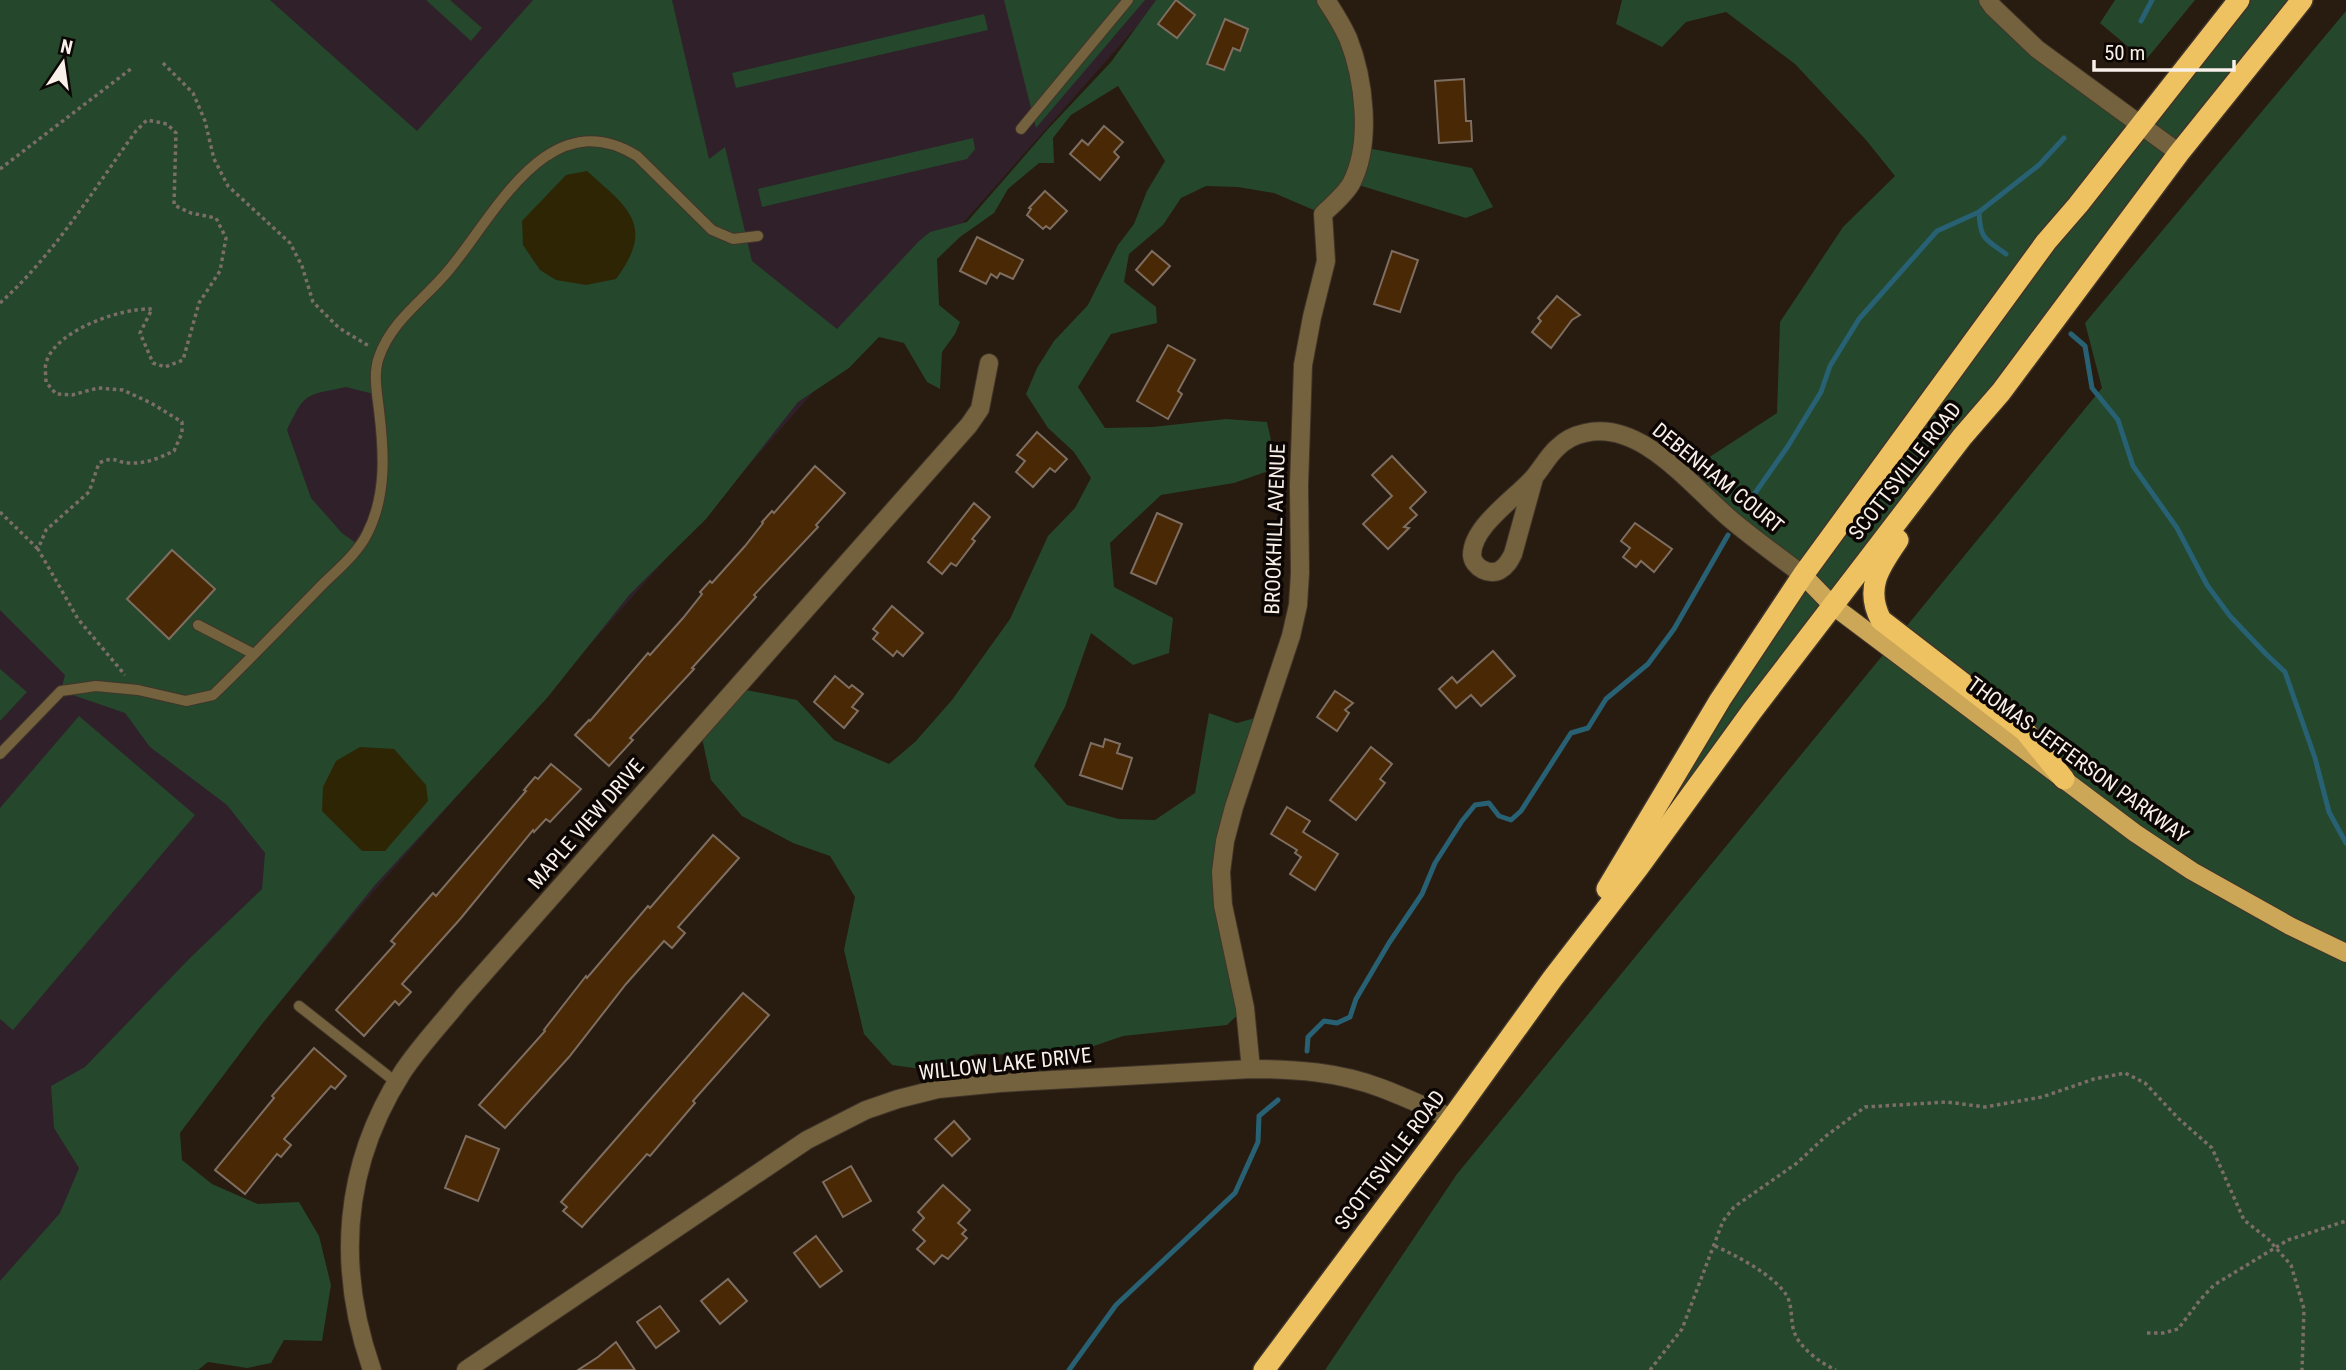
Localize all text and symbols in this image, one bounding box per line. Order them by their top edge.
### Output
north arrow [28,28,98,98]
scale bar [2094,28,2234,72]
text: N [58,34,75,59]
text: 50 m [2104,41,2145,65]
street label: SCOTTSVILLE ROAD [1844,397,1966,545]
street label: DEBENHAM COURT [1648,418,1788,538]
street label: BROOKHILL AVENUE [1260,443,1290,615]
street label: THOMAS JEFFERSON PARKWAY [1963,672,2193,848]
street label: MAPLE VIEW DRIVE [523,754,649,894]
street label: WILLOW LAKE DRIVE [917,1043,1093,1085]
street label: SCOTTSVILLE ROAD [1330,1086,1450,1234]

